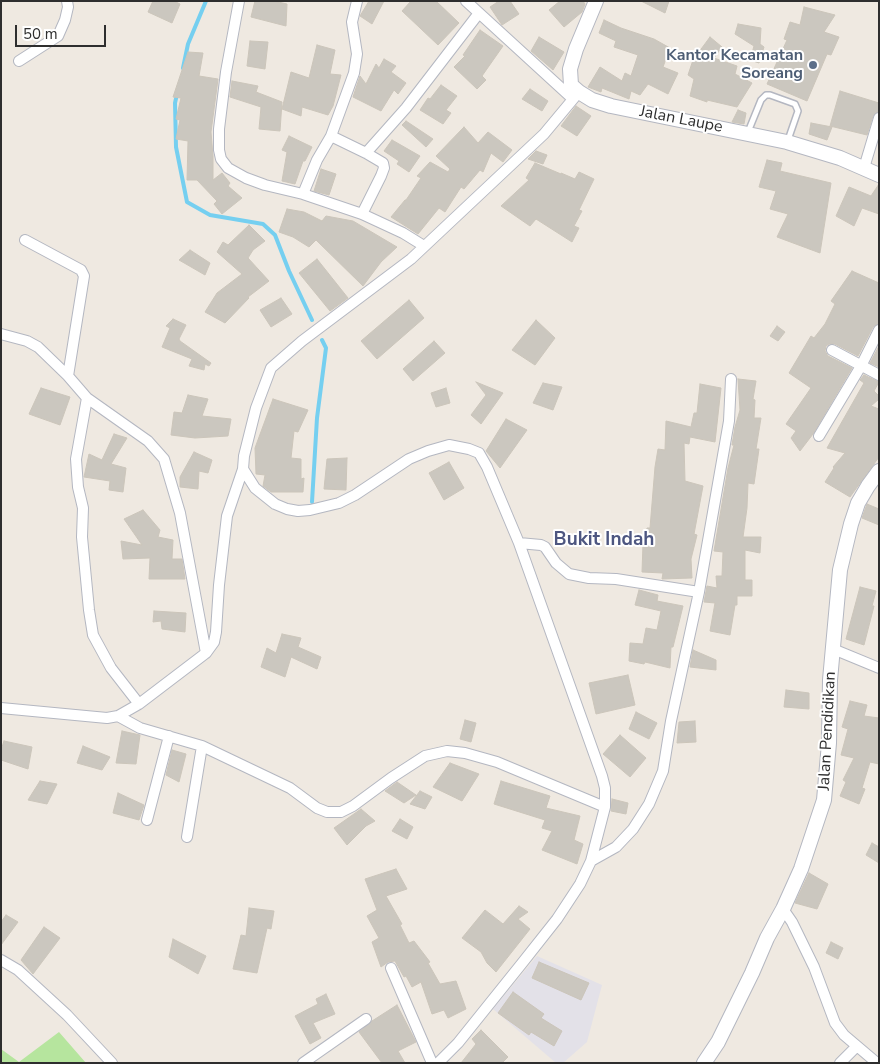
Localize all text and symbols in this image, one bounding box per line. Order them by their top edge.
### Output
scale bar [18,15,109,47]
text: 50 m [23,24,58,44]
place label: Kantor Kecamatan Soreang [666,46,803,84]
marker: Kantor Kecamatan Soreang [807,59,819,71]
street label: Jalan Laupe [638,103,724,137]
district label: Bukit Indah [554,529,654,551]
street label: Jalan Pendidikan [815,671,841,791]

